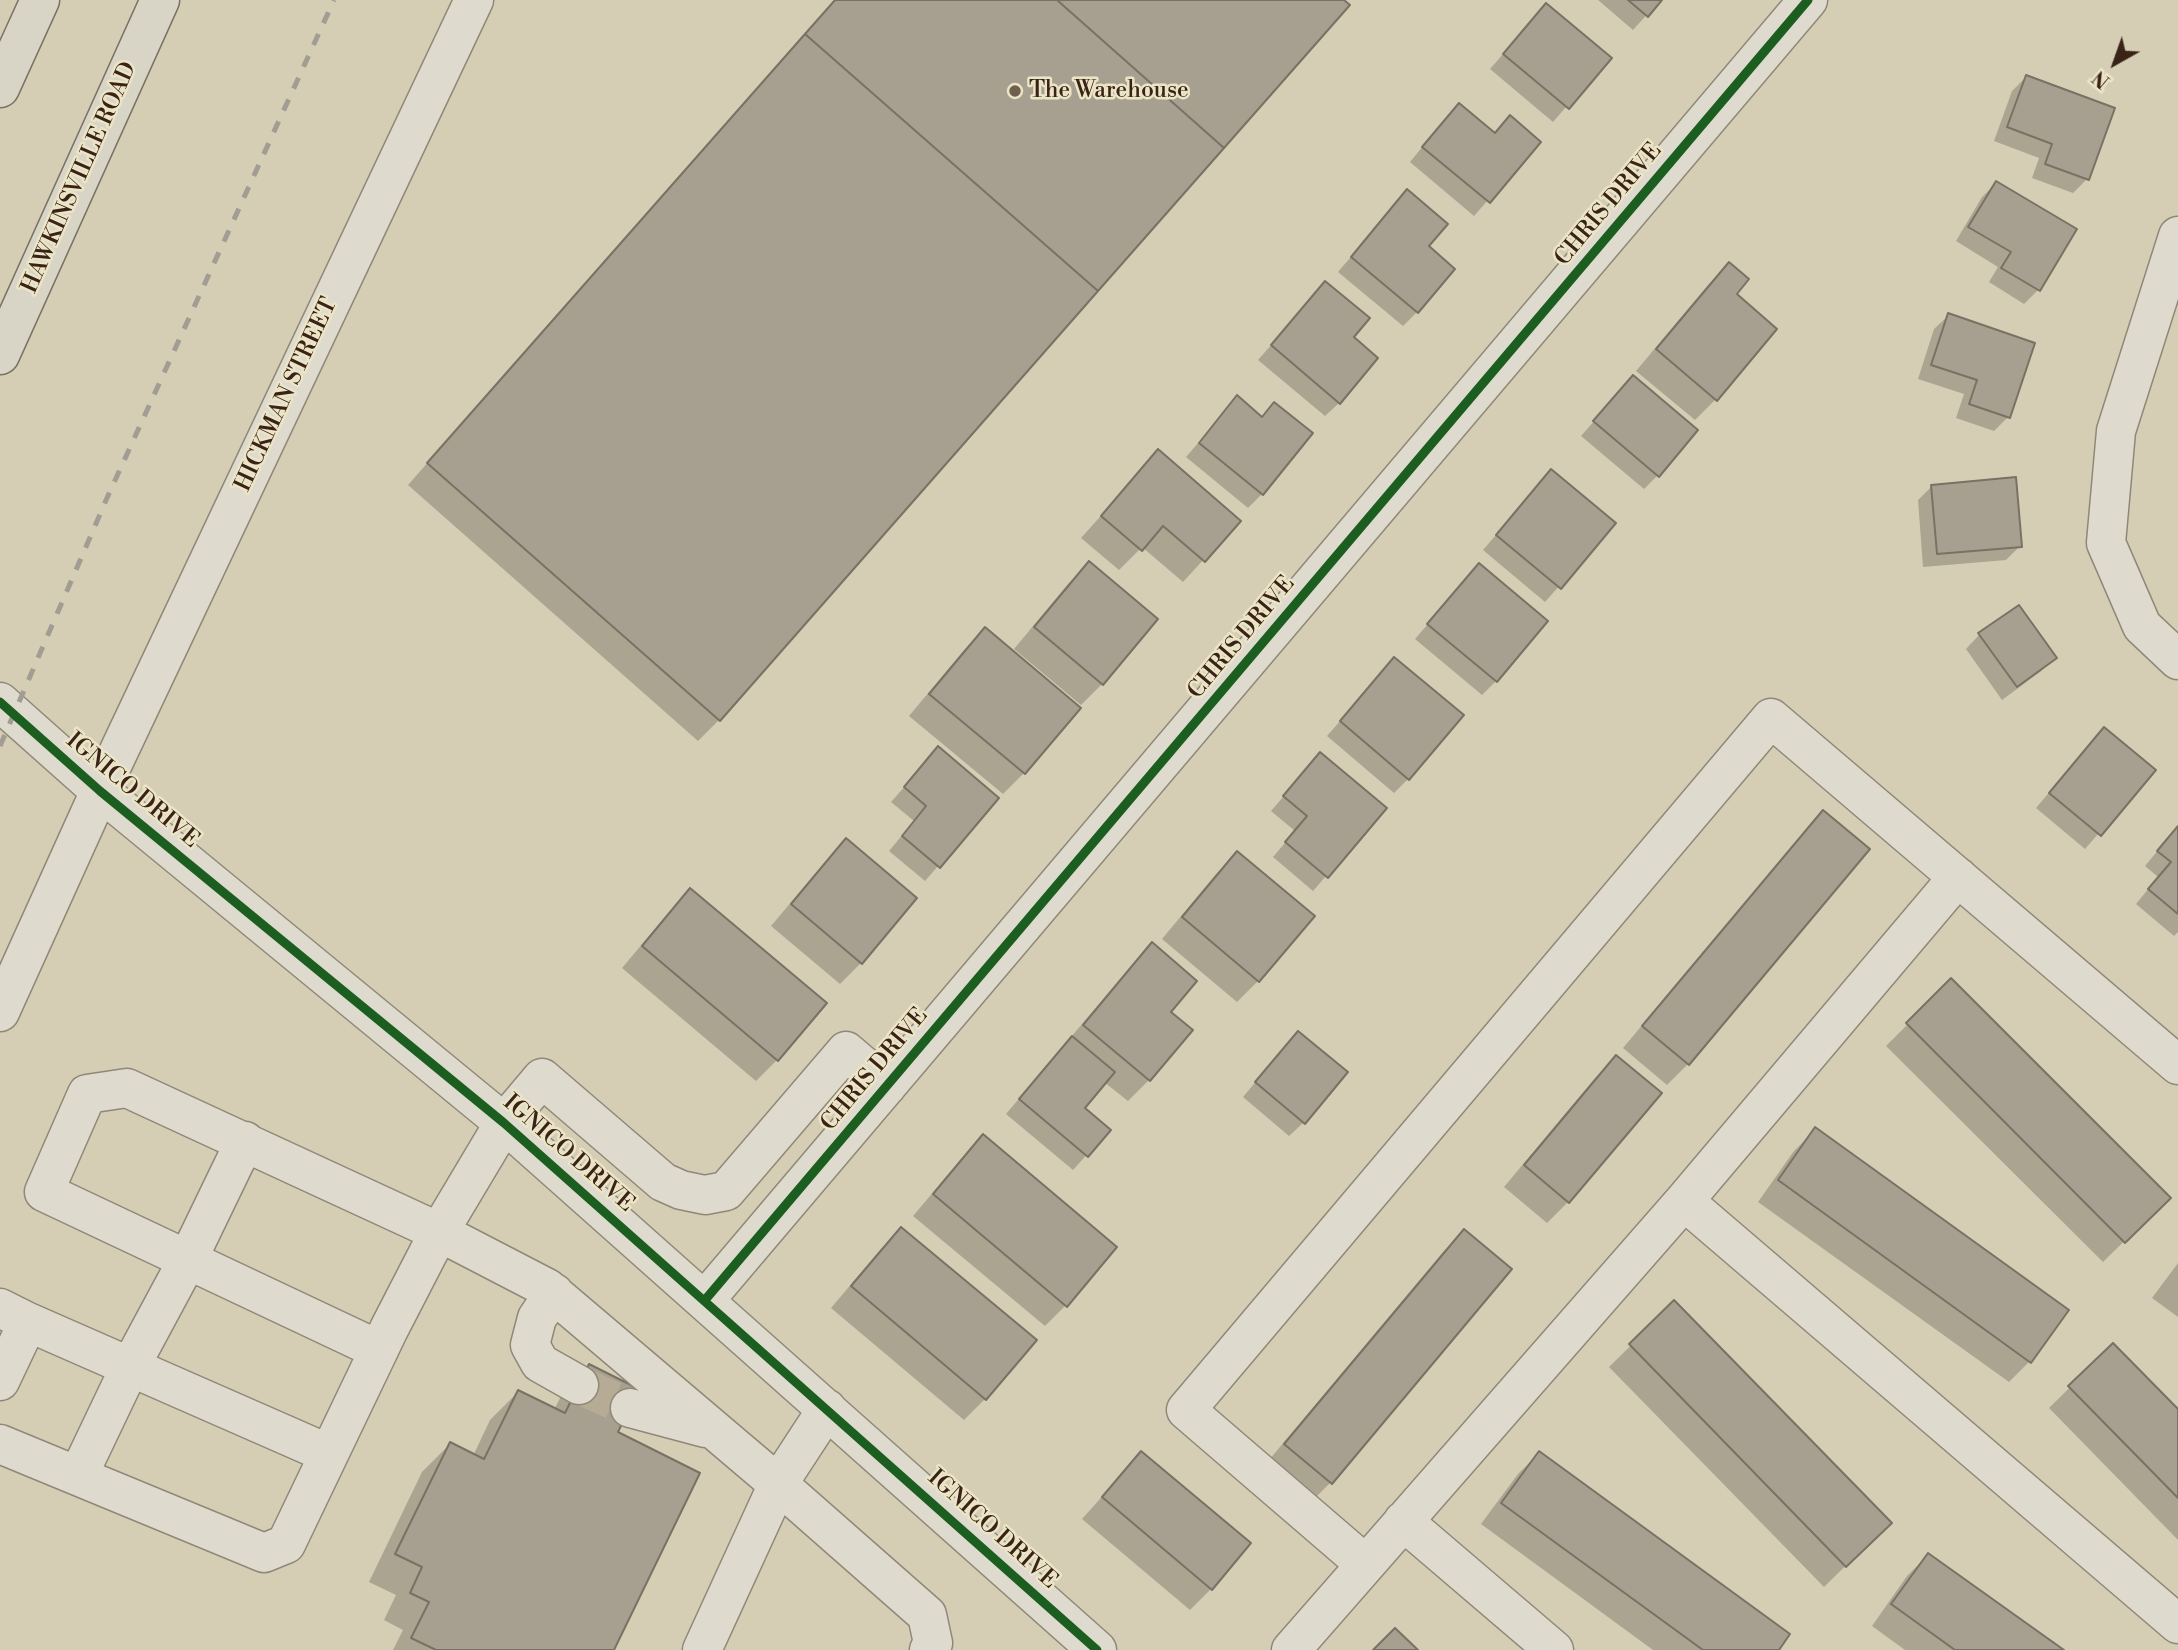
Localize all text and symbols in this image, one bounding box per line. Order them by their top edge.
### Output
north arrow [2080,28,2150,98]
street label: HAWKINSVILLE ROAD [17,58,143,298]
text: N [2088,65,2115,93]
place label: The Warehouse [1029,77,1189,105]
marker: The Warehouse [1007,83,1023,99]
street label: CHRIS DRIVE [1550,138,1668,272]
street label: HICKMAN STREET [230,294,344,496]
street label: CHRIS DRIVE [1183,571,1301,705]
street label: IGNICO DRIVE [60,727,204,855]
street label: CHRIS DRIVE [816,1003,934,1137]
street label: IGNICO DRIVE [497,1090,639,1218]
street label: IGNICO DRIVE [922,1465,1062,1595]

